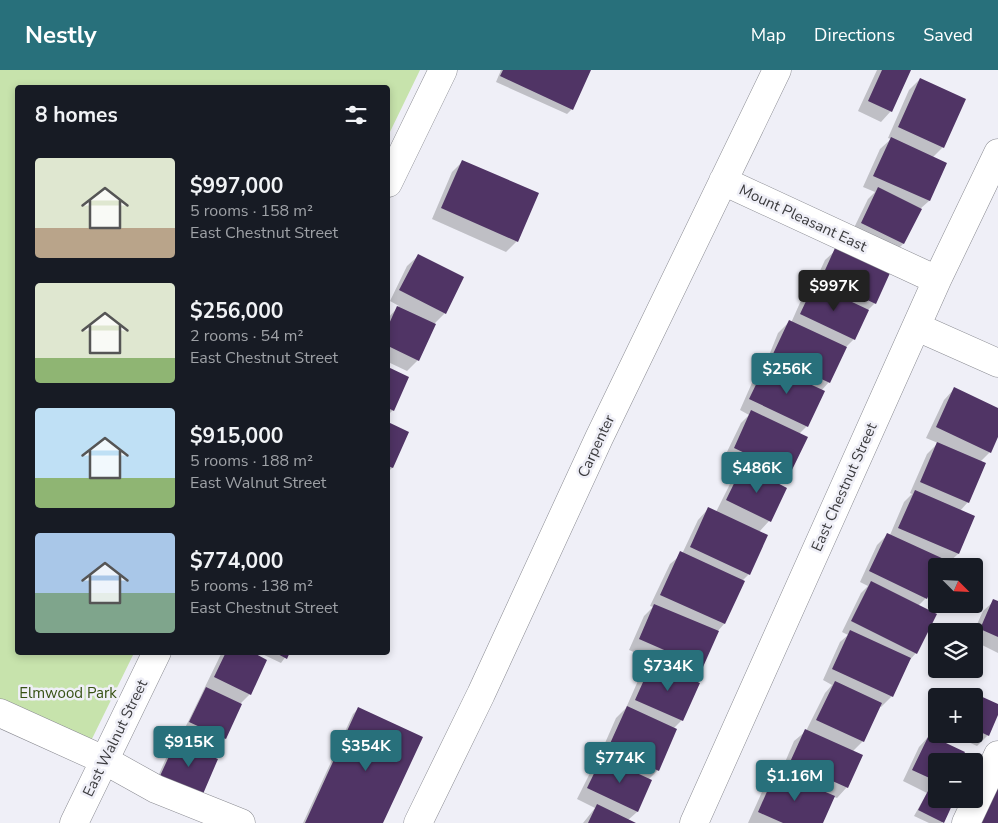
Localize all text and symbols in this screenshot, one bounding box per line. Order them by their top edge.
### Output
text: Nestly [25,19,97,51]
text: Map [751,23,786,47]
text: Directions [814,23,895,47]
text: Saved [923,23,973,47]
text: 8 homes [35,101,118,129]
icon: filters [342,101,370,129]
text: $997,000 [190,172,283,200]
icon: home [75,178,135,238]
street label: Mount Pleasant East [736,180,871,257]
text: 5 rooms · 158 m² [190,200,313,222]
text: East Chestnut Street [190,222,338,244]
pin: $997K [799,270,869,312]
text: $997K [809,275,859,297]
text: $256,000 [190,297,283,325]
icon: home [75,303,135,363]
text: 2 rooms · 54 m² [190,325,303,347]
text: East Chestnut Street [190,347,338,369]
pin: $256K [752,352,822,395]
text: $256K [762,358,812,380]
street label: Carpenter [573,411,619,481]
street label: East Chestnut Street [807,419,882,554]
text: $915,000 [190,422,283,450]
icon: home [75,428,135,488]
text: 5 rooms · 188 m² [190,450,313,472]
pin: $486K [722,452,792,494]
text: $486K [732,457,782,479]
text: East Walnut Street [190,472,326,494]
text: $774,000 [190,547,283,575]
icon: home [75,553,135,613]
north arrow [928,558,982,612]
map controls [928,558,983,808]
text: 5 rooms · 138 m² [190,575,313,597]
text: East Chestnut Street [190,597,338,619]
button: layers [928,623,983,678]
pin: $734K [633,650,703,692]
text: $734K [643,655,693,677]
street label: East Walnut Street [78,675,152,800]
park label: Elmwood Park [19,683,117,703]
button: + [928,688,983,743]
pin: $915K [154,726,224,768]
pin: $354K [331,730,401,772]
text: $915K [164,731,214,753]
text: $354K [341,735,391,757]
pin: $774K [585,742,655,784]
text: $774K [595,747,645,769]
button: − [928,753,983,808]
pin: $1.16M [754,760,836,802]
text: $1.16M [767,765,823,787]

